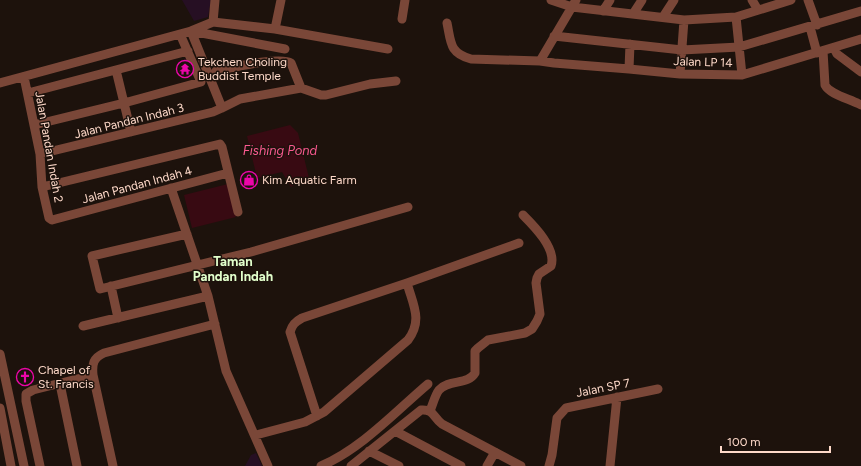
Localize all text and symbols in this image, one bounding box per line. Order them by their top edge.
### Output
street label: Jalan LP 14 [673,54,733,70]
place label: Tekchen Choling Buddist Temple [198,55,287,83]
temple icon: Tekchen Choling Buddist Temple [175,59,195,79]
street label: Jalan Pandan Indah 2 [32,90,66,204]
street label: Jalan Pandan Indah 3 [73,101,185,141]
water label: Fishing Pond [243,143,318,158]
street label: Jalan Pandan Indah 4 [80,163,194,206]
shop icon: Kim Aquatic Farm [239,170,259,190]
place label: Kim Aquatic Farm [262,173,357,187]
district label: Taman Pandan Indah [193,254,273,284]
place label: Chapel of St. Francis [38,363,94,391]
church icon: Chapel of St. Francis [15,367,35,387]
street label: Jalan SP 7 [575,376,632,400]
scale bar [721,428,830,454]
text: 100 m [727,435,761,449]

